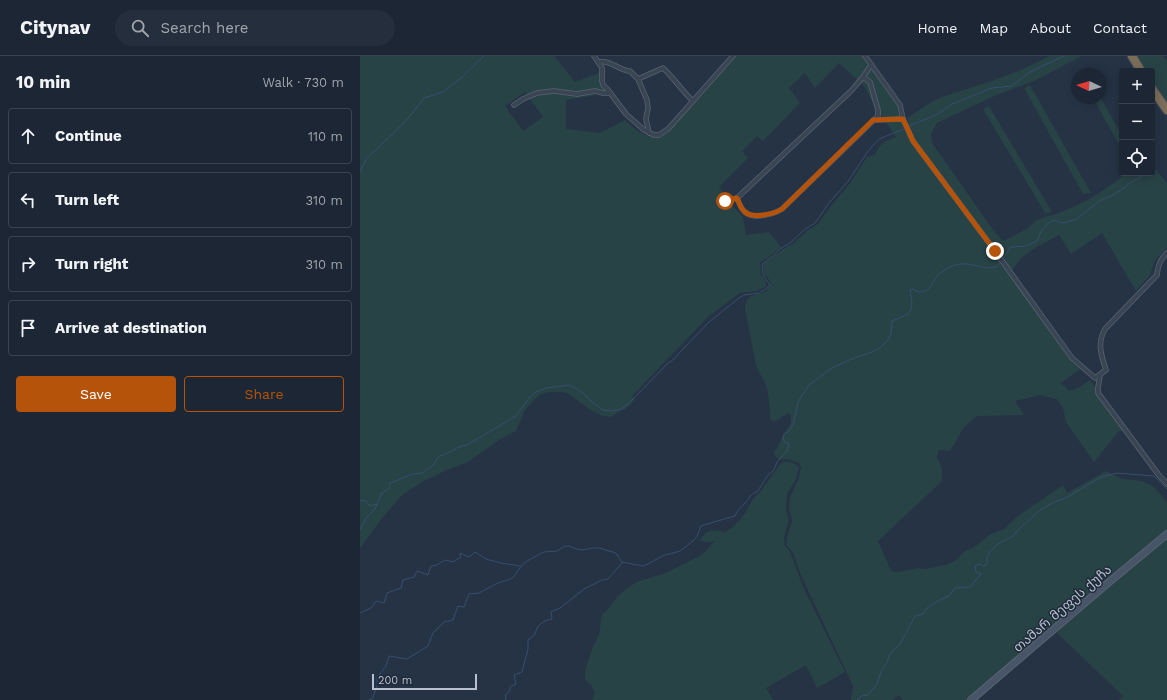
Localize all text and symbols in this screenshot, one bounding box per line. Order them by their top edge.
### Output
search box [115,10,395,46]
text: Citynav [20,16,91,39]
icon: search [129,17,151,39]
text: Search here [161,19,248,37]
text: Home [917,20,957,36]
text: Map [979,20,1008,36]
text: About [1030,20,1071,36]
text: Contact [1093,20,1147,36]
north arrow [1071,68,1107,104]
map controls [1119,68,1155,176]
button: + [1119,68,1155,104]
text: 10 min [16,72,71,92]
text: Walk · 730 m [263,75,344,90]
button: − [1119,104,1155,140]
icon: ahead [17,125,39,147]
text: Continue [55,127,122,145]
text: 110 m [308,129,343,144]
button: locate [1119,140,1155,176]
icon: left [17,189,39,211]
text: Turn left [55,191,119,209]
route start [716,192,734,210]
text: 310 m [305,193,343,208]
route end [986,242,1004,260]
icon: right [17,253,39,275]
text: Turn right [55,255,128,273]
text: 310 m [305,257,343,272]
icon: arrive [17,317,39,339]
text: Arrive at destination [55,319,207,337]
button: Save [16,376,176,412]
button: Share [184,376,344,412]
street label: თამარ მეფეს ქუჩა [1010,562,1114,655]
scale bar [372,672,477,691]
text: 200 m [378,674,412,687]

